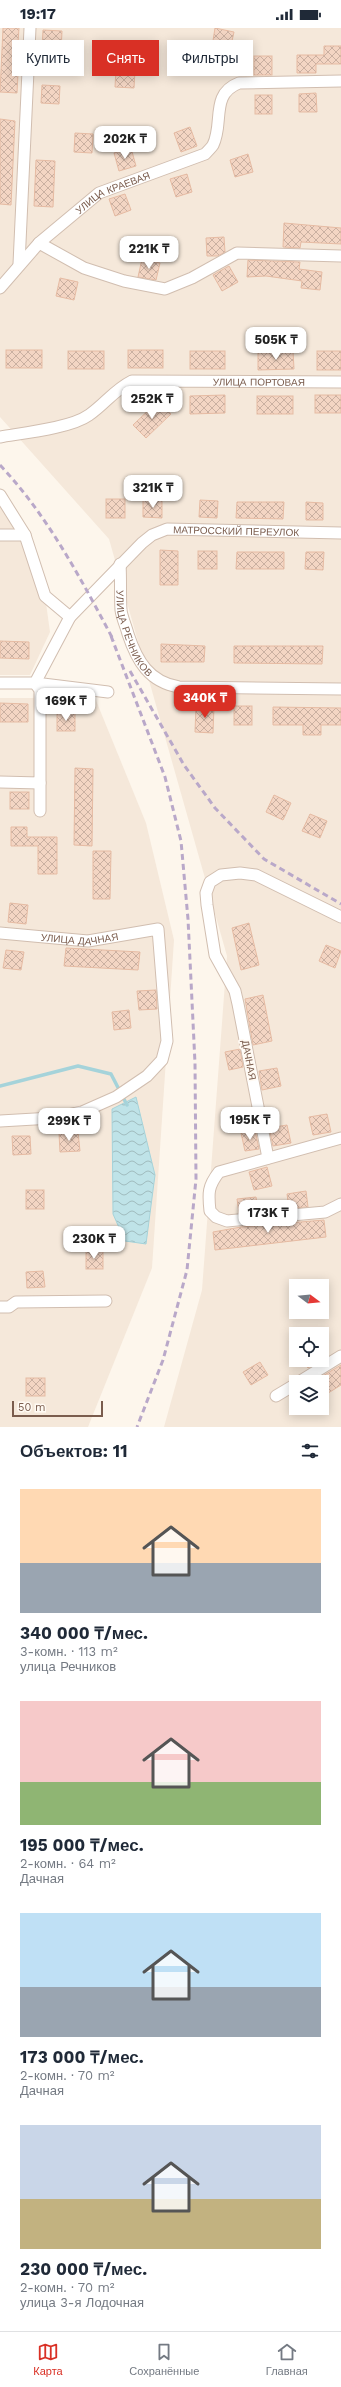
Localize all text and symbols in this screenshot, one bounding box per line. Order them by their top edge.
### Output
text: 19:17 [20,5,56,23]
chip: Купить [12,40,84,76]
chip: Снять [92,40,159,76]
chip: Фильтры [167,40,253,76]
pin: 202K ₸ [92,126,158,160]
text: 202K ₸ [103,131,147,146]
street label: УЛИЦА КРАЕВАЯ [73,169,151,216]
pin: 221K ₸ [116,236,182,270]
text: 221K ₸ [129,241,169,256]
pin: 505K ₸ [243,327,309,361]
text: 505K ₸ [254,332,298,347]
street label: УЛИЦА ПОРТОВАЯ [213,376,305,387]
pin: 252K ₸ [119,386,185,420]
text: 252K ₸ [131,391,173,406]
pin: 321K ₸ [120,475,186,509]
text: 321K ₸ [133,480,173,495]
street label: МАТРОССКИЙ ПЕРЕУЛОК [173,524,299,538]
street label: УЛИЦА РЕЧНИКОВ [115,590,155,678]
pin: 340K ₸ [172,685,238,719]
pin: 169K ₸ [33,688,99,722]
text: 340K ₸ [183,690,227,705]
text: 169K ₸ [45,693,87,708]
street label: УЛИЦА ДАЧНАЯ [40,930,119,947]
street label: ДАЧНАЯ [240,1039,258,1081]
pin: 195K ₸ [217,1107,283,1141]
pin: 299K ₸ [36,1108,102,1142]
text: 195K ₸ [230,1112,270,1127]
text: 299K ₸ [47,1113,91,1128]
pin: 173K ₸ [235,1200,301,1234]
text: 173K ₸ [248,1205,288,1220]
pin: 230K ₸ [61,1226,127,1260]
text: 230K ₸ [72,1231,116,1246]
north arrow [289,1279,329,1319]
map controls [289,1279,329,1415]
button: locate [289,1327,329,1367]
button: layers [289,1375,329,1415]
scale bar [12,1399,103,1418]
text: 50 m [18,1401,45,1414]
icon: filters [299,1440,321,1462]
text: Объектов: 11 [20,1441,128,1461]
icon: home [135,1515,207,1587]
text: 340 000 ₸/мес. [20,1623,148,1643]
text: 3-комн. · 113 m² [20,1644,118,1659]
text: улица Речников [20,1659,116,1674]
icon: home [135,1727,207,1799]
text: 195 000 ₸/мес. [20,1835,144,1855]
text: 2-комн. · 64 m² [20,1856,116,1871]
text: Дачная [20,1871,64,1886]
icon: home [135,1939,207,2011]
text: 173 000 ₸/мес. [20,2047,144,2067]
text: 2-комн. · 70 m² [20,2068,115,2083]
text: Дачная [20,2083,64,2098]
icon: home [135,2151,207,2223]
text: 230 000 ₸/мес. [20,2259,147,2279]
text: 2-комн. · 70 m² [20,2280,115,2295]
text: улица 3-я Лодочная [20,2295,144,2310]
tab: Карта [33,2341,63,2378]
tab: Сохранённые [129,2341,199,2378]
tab: Главная [266,2341,308,2378]

